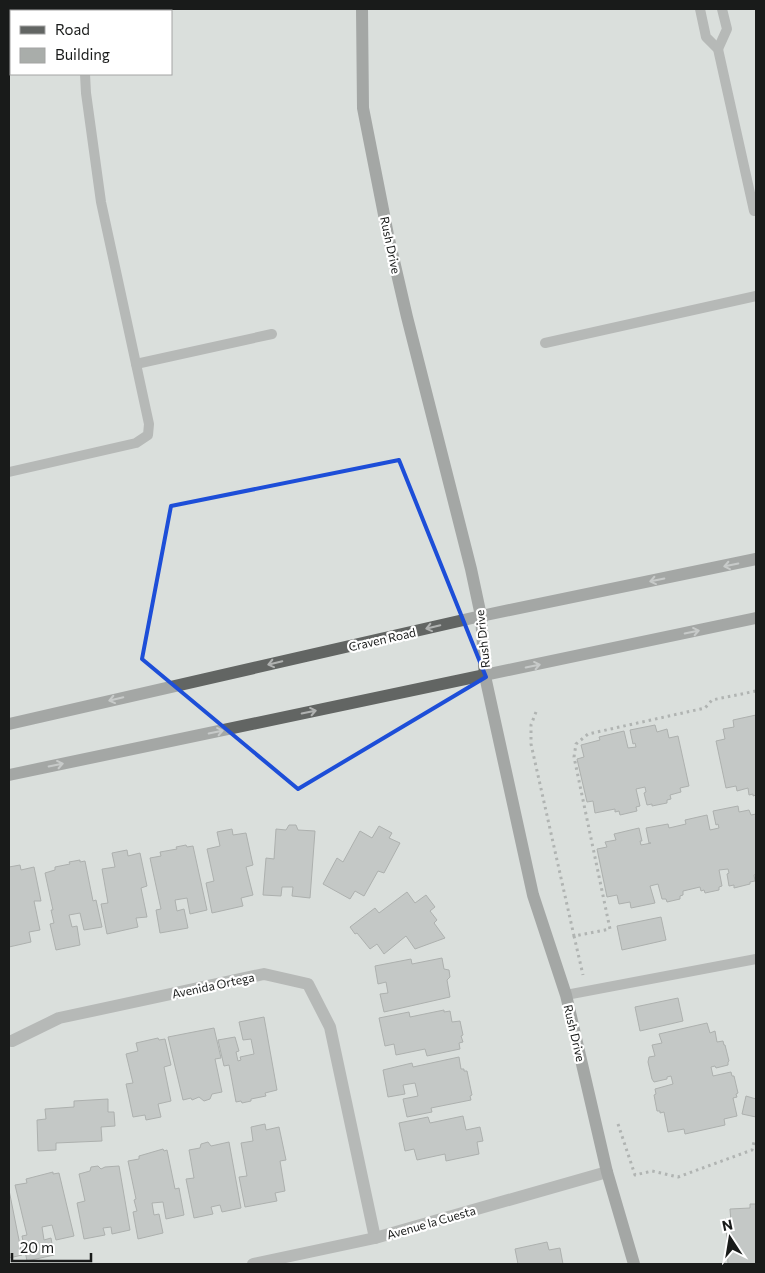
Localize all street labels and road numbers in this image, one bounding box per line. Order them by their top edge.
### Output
street label: Rush Drive [378,215,404,275]
street label: Rush Drive [472,609,492,669]
street label: Craven Road [347,624,417,654]
street label: Avenida Ortega [170,969,256,1001]
street label: Rush Drive [562,1003,588,1063]
street label: Avenue la Cuesta [385,1203,477,1241]

